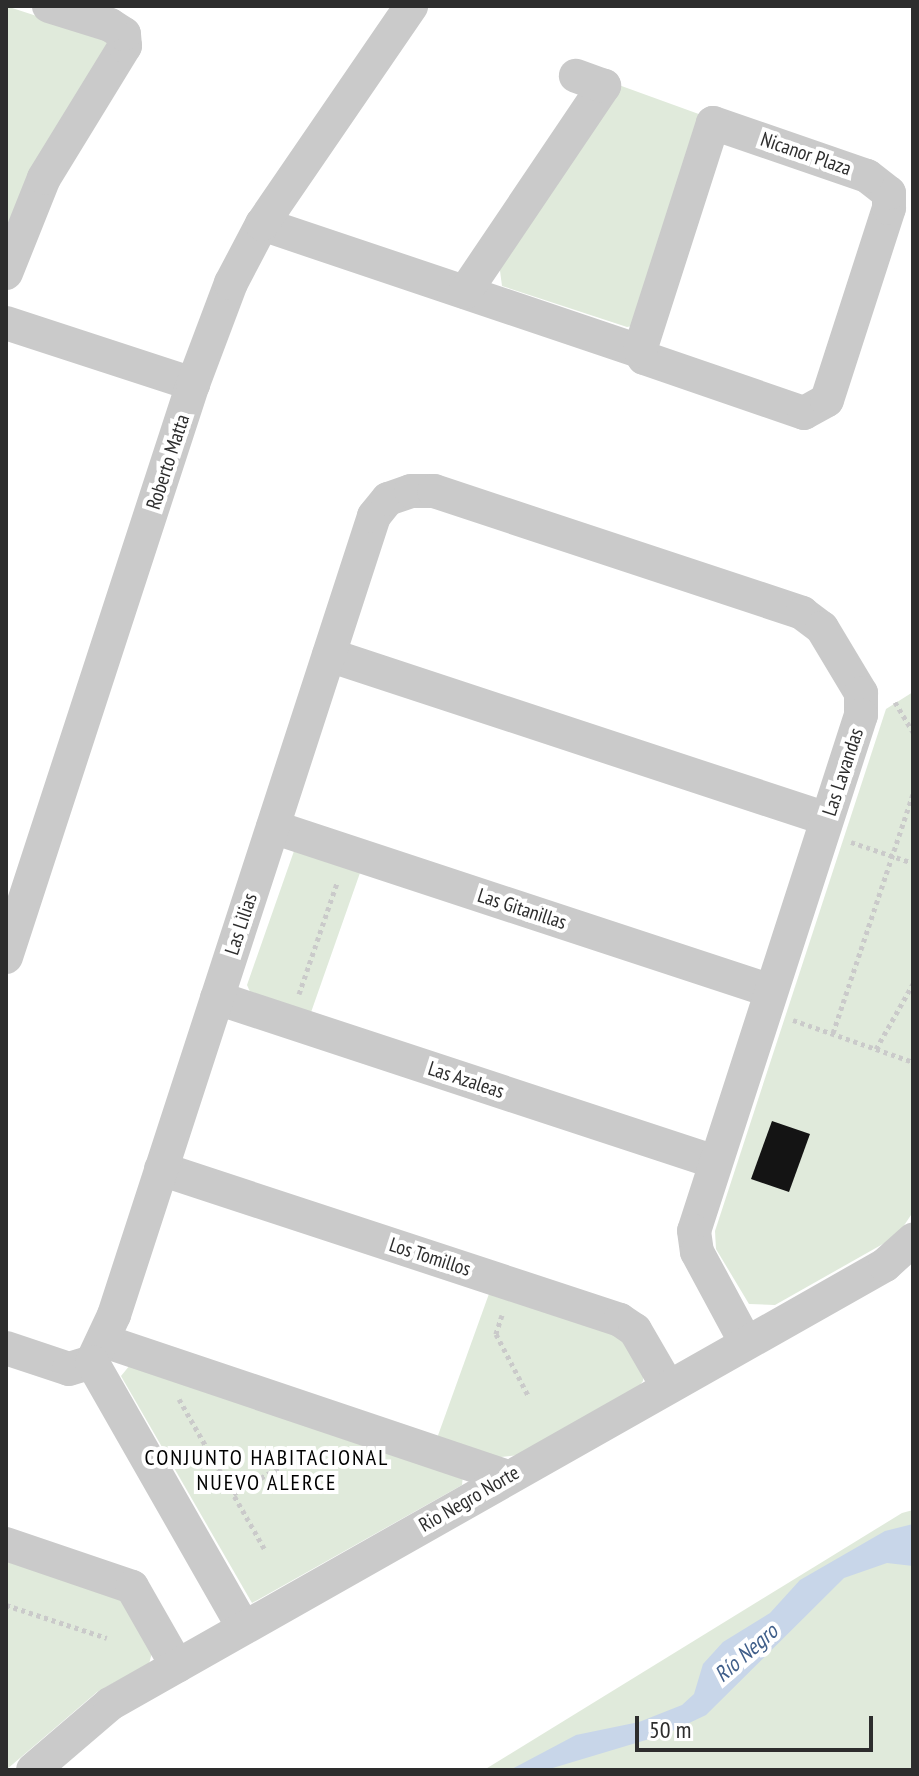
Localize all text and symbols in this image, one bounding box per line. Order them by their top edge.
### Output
street label: Nicanor Plaza [758,127,854,181]
street label: Roberto Matta [141,412,195,512]
street label: Las Lavandas [818,725,868,819]
street label: Las Gitanillas [475,883,569,935]
street label: Las Lilias [220,890,262,958]
street label: Las Azaleas [425,1056,507,1104]
street label: Los Tomillos [386,1233,474,1281]
district label: CONJUNTO HABITACIONAL NUEVO ALERCE [145,1444,389,1496]
street label: Rio Negro Norte [415,1461,523,1537]
water label: Río Negro [709,1618,783,1688]
scale bar [639,1700,877,1750]
text: 50 m [649,1714,691,1745]

